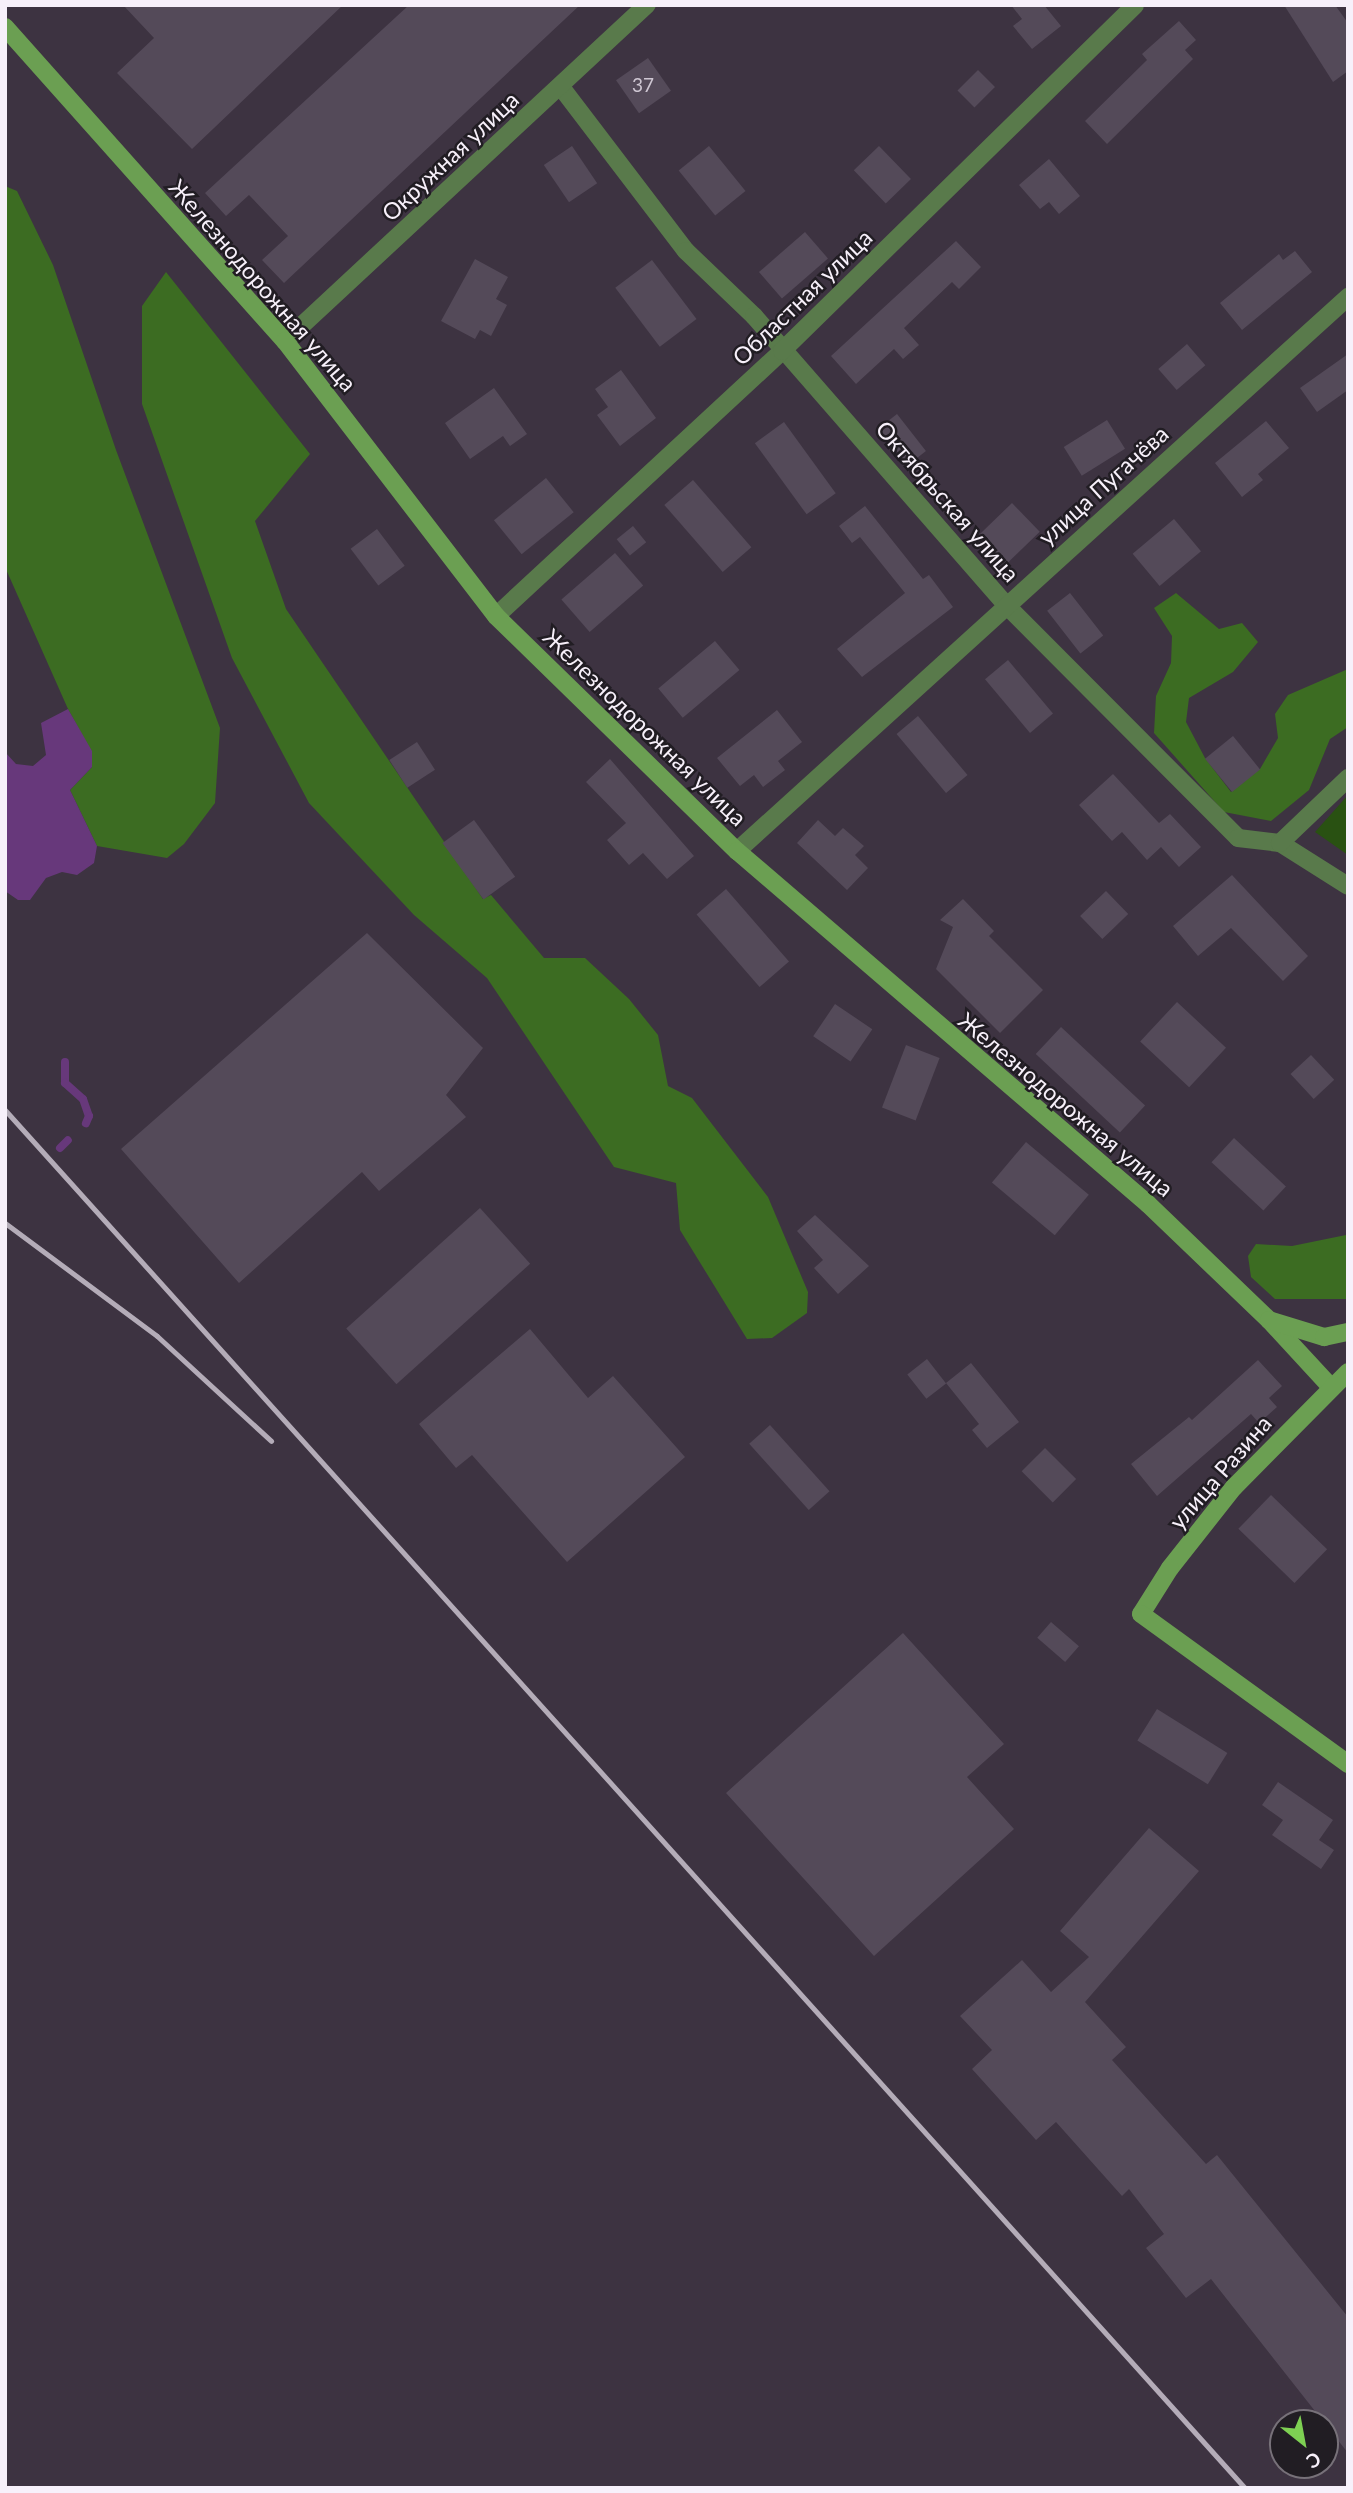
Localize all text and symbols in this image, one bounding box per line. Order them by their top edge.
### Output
house number: 37 [632,74,654,96]
street label: Окружная улица [376,86,524,226]
street label: Железнодорожная улица [163,173,363,397]
street label: Областная улица [726,223,878,371]
street label: Октябрьская улица [871,415,1025,587]
street label: улица Пугачёва [1033,420,1173,550]
street label: Железнодорожная улица [538,623,752,831]
street label: Железнодорожная улица [953,1006,1179,1202]
street label: улица Разина [1163,1410,1277,1534]
north arrow [1269,2409,1339,2479]
text: С [1303,2448,1325,2474]

